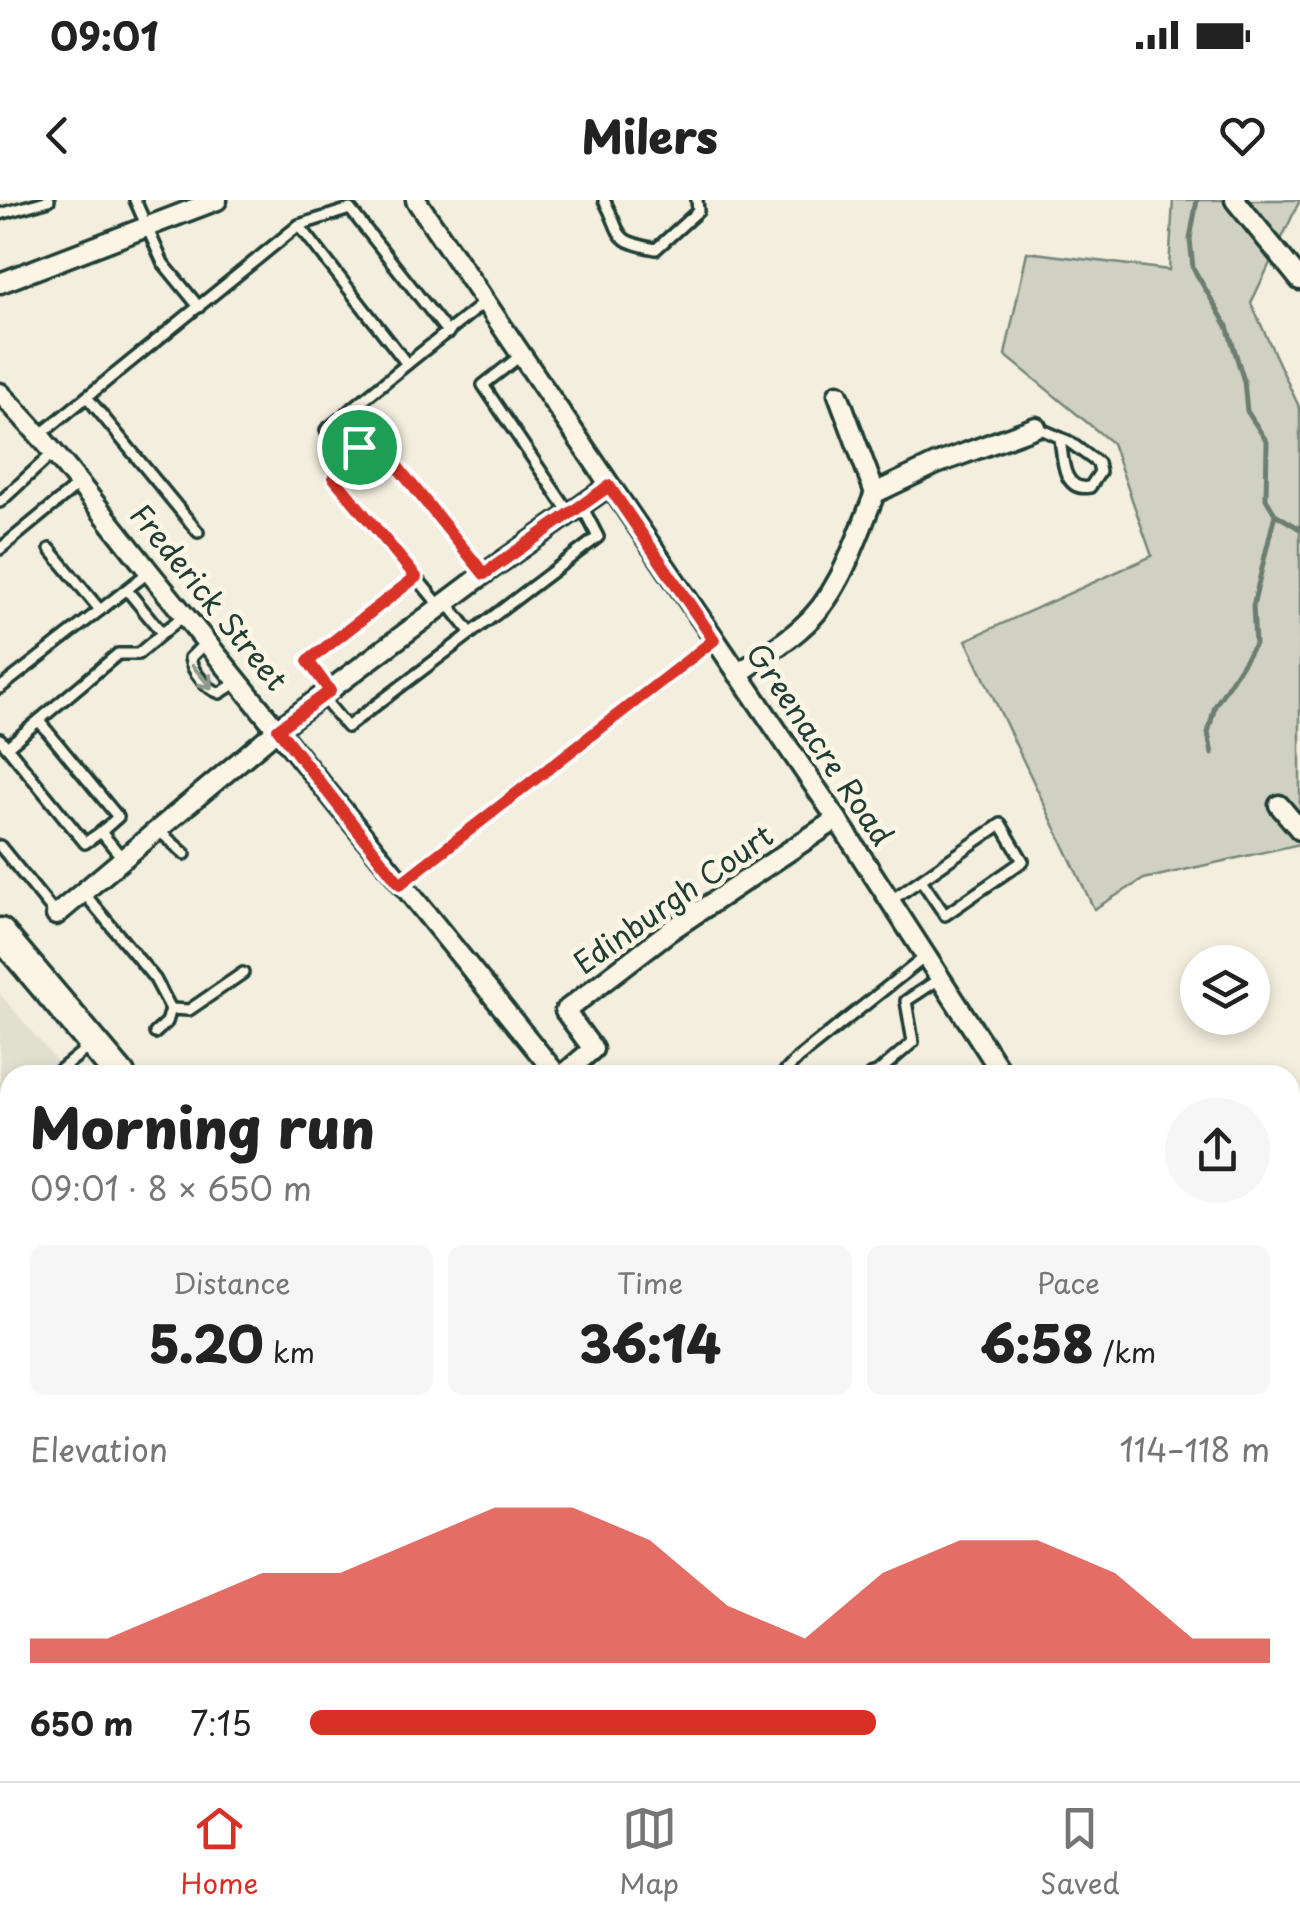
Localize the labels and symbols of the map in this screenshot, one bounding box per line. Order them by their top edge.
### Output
pin [317,405,402,490]
street label: Frederick Street [120,493,300,700]
street label: Greenacre Road [736,633,906,854]
one-way arrow [191,664,213,690]
street label: Edinburgh Court [564,812,781,984]

